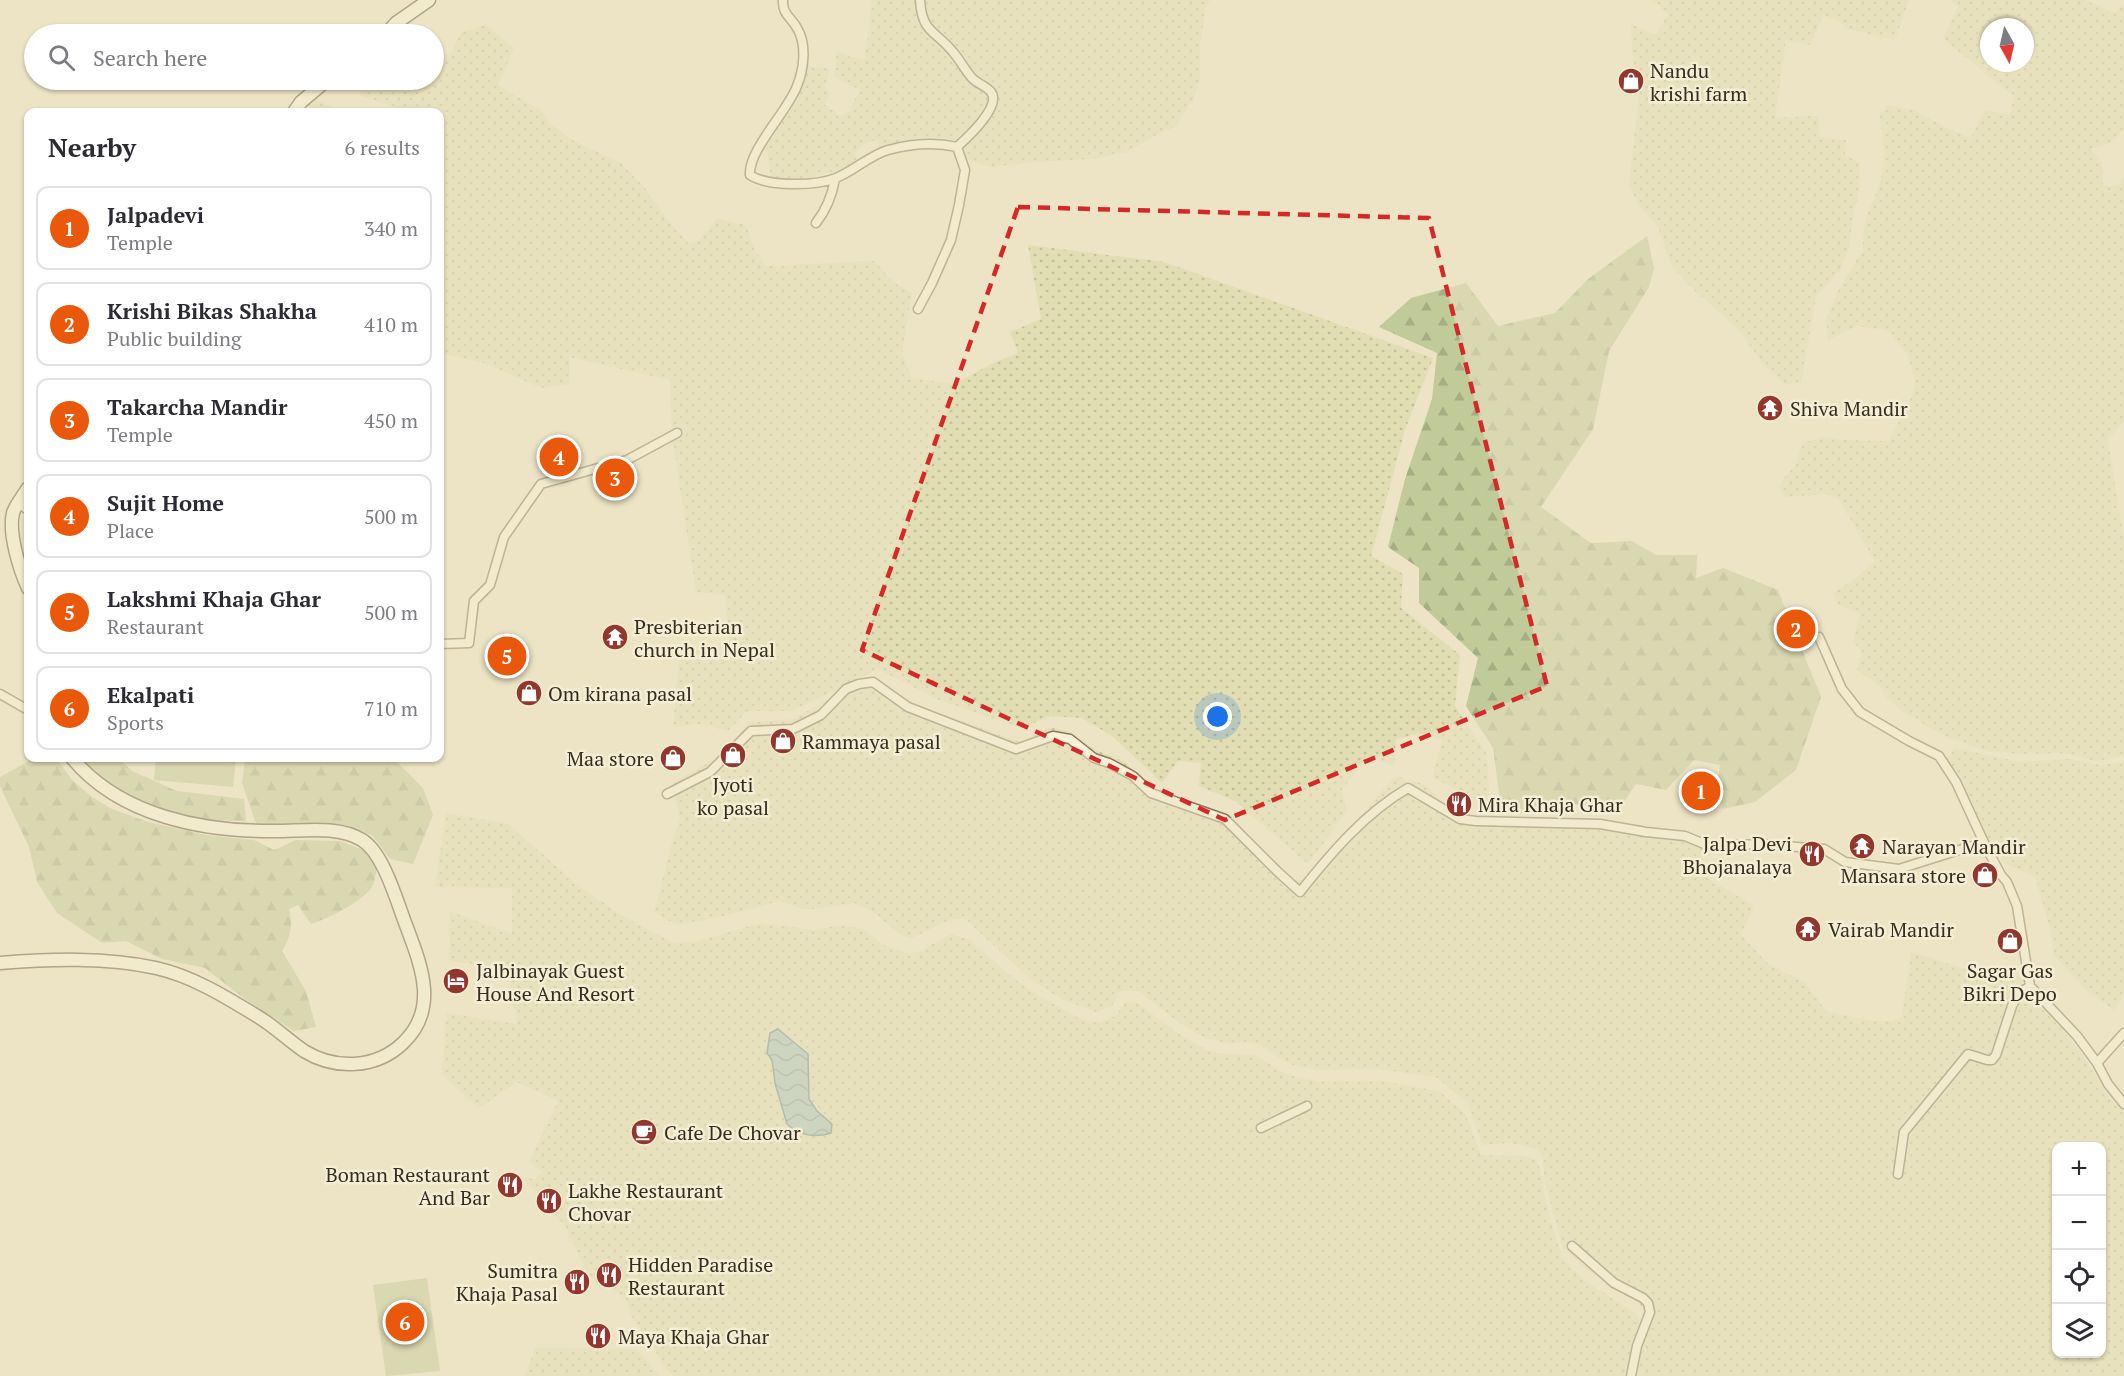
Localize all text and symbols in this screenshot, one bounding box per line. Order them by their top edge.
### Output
north arrow [1980,18,2034,72]
search box [24,24,444,90]
icon: search [45,41,78,74]
text: Search here [93,43,207,72]
place label: Nandu krishi farm [1650,57,1747,107]
shop icon: Nandu krishi farm [1616,66,1646,96]
text: Nearby [48,130,136,164]
text: 6 results [345,134,420,161]
text: Jalpadevi [107,200,204,229]
text: 1 [64,215,75,242]
text: 340 m [364,215,418,242]
text: Temple [107,229,173,256]
text: Krishi Bikas Shakha [107,296,317,325]
text: 2 [64,311,75,338]
text: 410 m [364,311,418,338]
text: Public building [107,325,241,352]
text: Takarcha Mandir [107,392,288,421]
temple icon: Shiva Mandir [1755,393,1785,423]
place label: Shiva Mandir [1790,395,1908,422]
text: 3 [64,407,75,434]
text: 450 m [364,407,418,434]
text: Temple [107,421,173,448]
pin: 4 [540,434,578,480]
pin: 3 [596,456,634,500]
text: Sujit Home [107,488,224,517]
text: 4 [64,503,75,530]
text: 500 m [364,503,418,530]
text: Place [107,517,154,544]
text: Lakshmi Khaja Ghar [107,584,321,613]
text: 5 [64,599,75,626]
text: 500 m [364,599,418,626]
pin: 2 [1776,606,1816,652]
text: Restaurant [107,613,204,640]
place label: Presbiterian church in Nepal [634,613,775,663]
temple icon: Presbiterian church in Nepal [600,622,630,652]
pin: 5 [488,634,526,678]
shop icon: Om kirana pasal [514,678,544,708]
text: Ekalpati [107,680,194,709]
place label: Om kirana pasal [548,680,692,707]
text: 6 [64,695,75,722]
text: 710 m [364,695,418,722]
your location [1203,702,1232,731]
text: Sports [107,709,164,736]
shop icon: Rammaya pasal [768,726,798,756]
place label: Rammaya pasal [802,728,941,755]
shop icon: Jyoti ko pasal [718,740,748,770]
shop icon: Maa store [658,743,688,773]
place label: Maa store [567,745,654,772]
pin: 1 [1682,768,1720,814]
place label: Jyoti ko pasal [697,771,769,821]
restaurant icon: Mira Khaja Ghar [1444,789,1474,819]
place label: Mira Khaja Ghar [1478,791,1623,818]
place label: Jalpa Devi Bhojanalaya [1683,830,1792,880]
temple icon: Narayan Mandir [1847,831,1877,861]
place label: Narayan Mandir [1882,833,2026,860]
restaurant icon: Jalpa Devi Bhojanalaya [1797,839,1827,869]
shop icon: Mansara store [1970,860,2000,890]
place label: Mansara store [1840,862,1966,889]
temple icon: Vairab Mandir [1793,914,1823,944]
place label: Vairab Mandir [1828,916,1954,943]
shop icon: Sagar Gas Bikri Depo [1995,926,2025,956]
place label: Jalbinayak Guest House And Resort [476,957,636,1007]
place label: Sagar Gas Bikri Depo [1963,957,2057,1007]
hotel icon: Jalbinayak Guest House And Resort [441,966,471,996]
cafe icon: Cafe De Chovar [629,1117,659,1147]
place label: Cafe De Chovar [664,1119,801,1146]
map controls [2052,1142,2106,1358]
button: + [2052,1142,2106,1196]
place label: Boman Restaurant And Bar [325,1161,491,1211]
restaurant icon: Boman Restaurant And Bar [495,1170,525,1200]
place label: Lakhe Restaurant Chovar [568,1177,724,1227]
restaurant icon: Lakhe Restaurant Chovar [534,1186,564,1216]
button: − [2052,1196,2106,1250]
button: locate [2052,1250,2106,1304]
place label: Hidden Paradise Restaurant [628,1251,773,1301]
place label: Sumitra Khaja Pasal [456,1257,558,1307]
restaurant icon: Hidden Paradise Restaurant [594,1260,624,1290]
restaurant icon: Sumitra Khaja Pasal [562,1267,592,1297]
pin: 6 [386,1300,424,1344]
button: layers [2052,1304,2106,1358]
restaurant icon: Maya Khaja Ghar [583,1321,613,1351]
place label: Maya Khaja Ghar [618,1323,770,1350]

